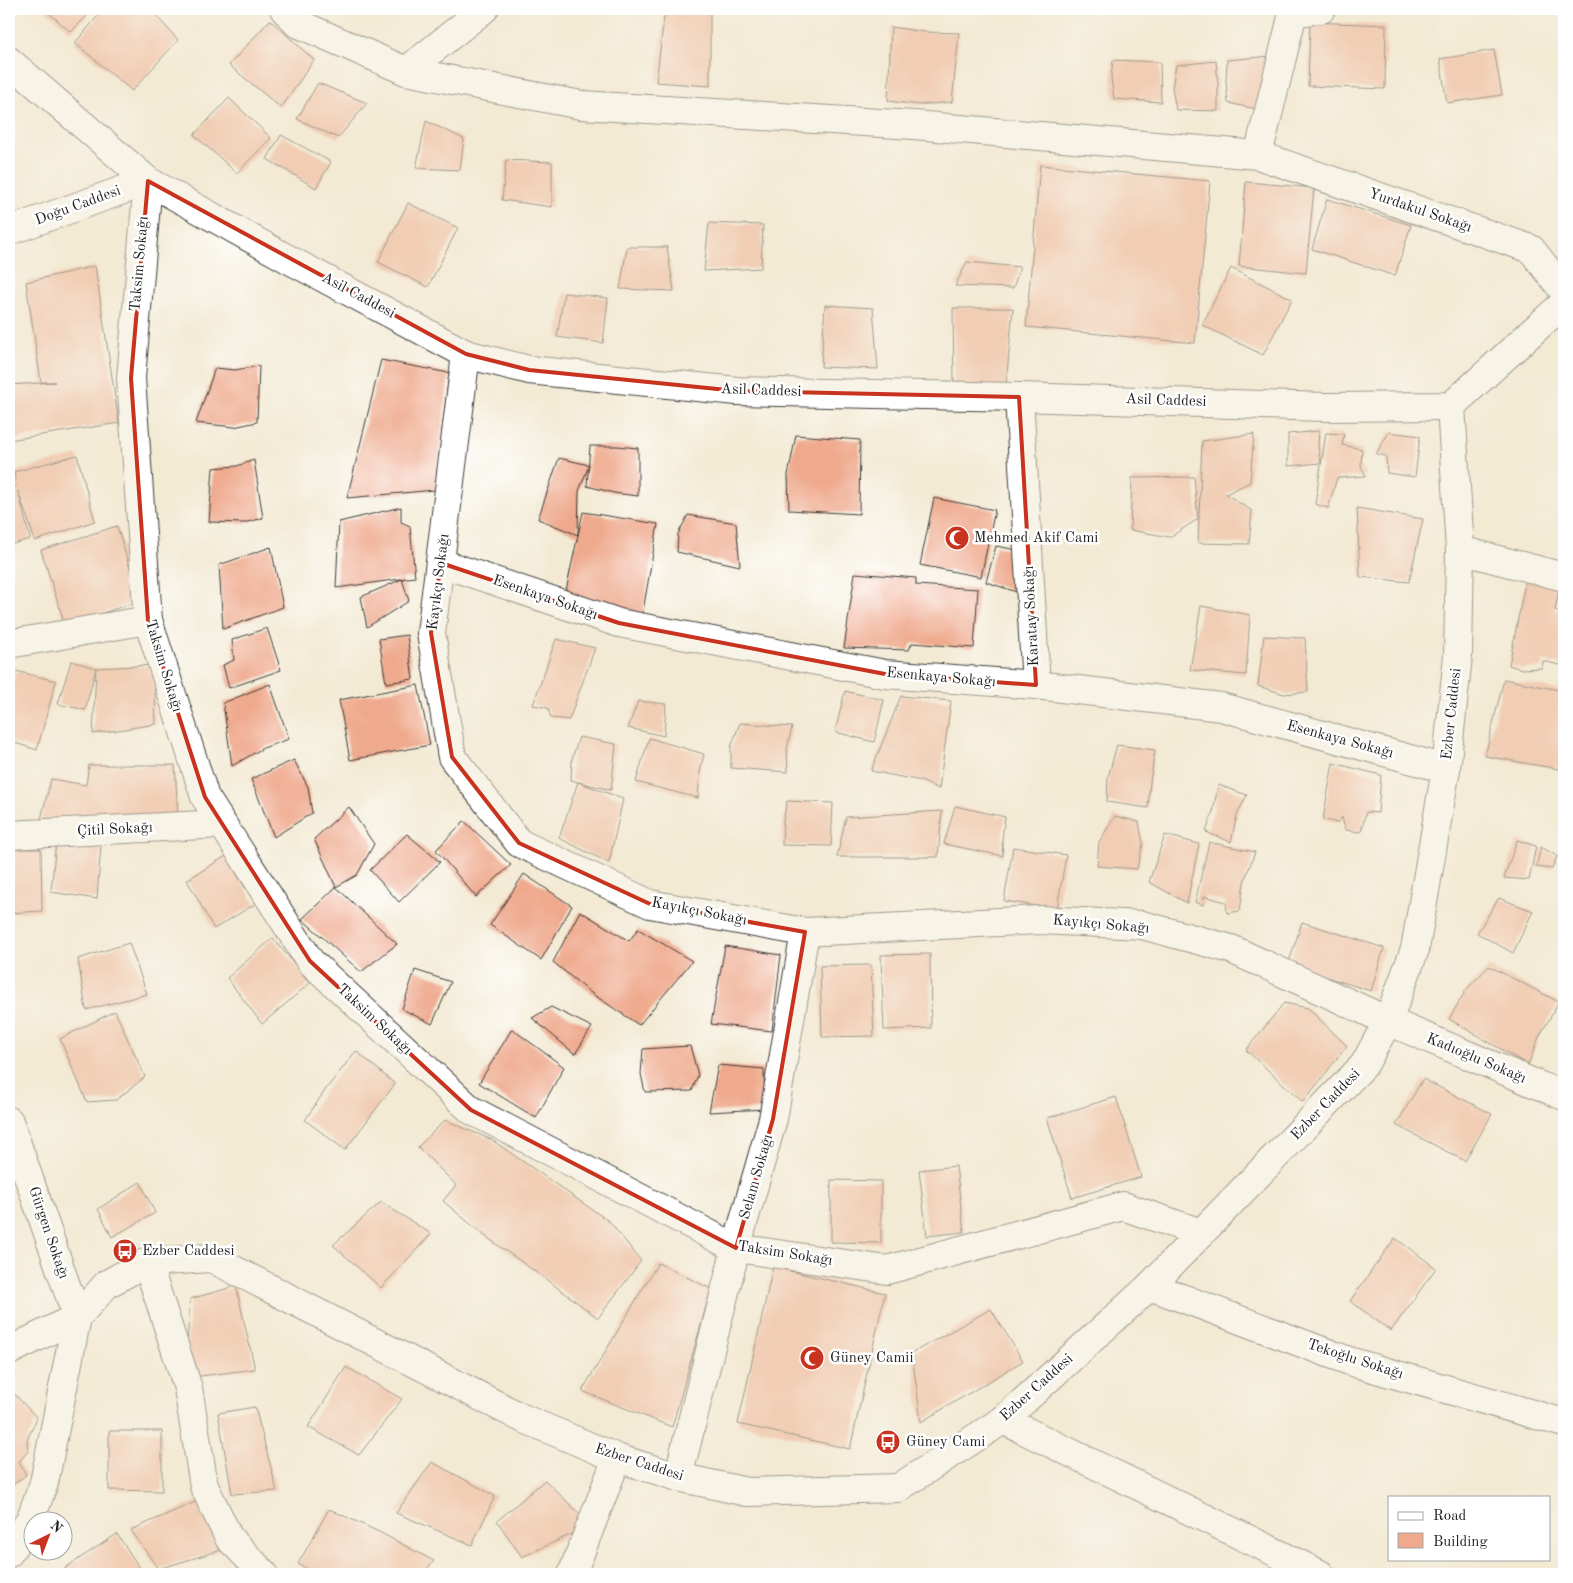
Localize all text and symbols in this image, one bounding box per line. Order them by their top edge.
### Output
street label: Doğu Caddesi [33,184,123,228]
street label: Yurdakul Sokağı [1366,186,1474,236]
street label: Taksim Sokağı [128,216,152,312]
street label: Asil Caddesi [319,270,397,322]
street label: Asil Caddesi [720,382,802,400]
street label: Asil Caddesi [1125,392,1207,410]
mosque icon: Mehmed Akif Cami [944,525,970,551]
place label: Mehmed Akif Cami [974,531,1098,546]
street label: Kayıkçı Sokağı [426,533,452,631]
street label: Karatay Sokağı [1022,565,1042,667]
street label: Esenkaya Sokağı [491,573,599,623]
street label: Taksim Sokağı [142,618,184,714]
street label: Esenkaya Sokağı [886,666,996,690]
street label: Ezber Caddesi [1440,667,1464,761]
street label: Esenkaya Sokağı [1285,719,1395,761]
street label: Çitil Sokağı [77,821,153,839]
street label: Kayıkçı Sokağı [650,895,748,929]
street label: Kayıkçı Sokağı [1052,913,1150,937]
street label: Taksim Sokağı [334,982,414,1058]
street label: Kadıoğlu Sokağı [1424,1031,1528,1087]
street label: Ezber Caddesi [1288,1067,1364,1143]
street label: Selam Sokağı [738,1133,776,1221]
street label: Gürgen Sokağı [25,1185,71,1281]
bus stop icon: Ezber Caddesi [112,1238,138,1264]
street label: Taksim Sokağı [736,1239,834,1269]
place label: Ezber Caddesi [142,1244,234,1259]
street label: Tekoğlu Sokağı [1305,1337,1405,1383]
mosque icon: Güney Camii [799,1345,825,1371]
place label: Güney Camii [830,1351,913,1366]
street label: Ezber Caddesi [998,1351,1076,1425]
bus stop icon: Güney Cami [875,1429,901,1455]
place label: Güney Cami [906,1435,985,1450]
street label: Ezber Caddesi [593,1442,685,1484]
legend [1388,1496,1550,1560]
text: Road [1433,1509,1467,1524]
north arrow [22,1510,72,1560]
text: N [47,1518,65,1536]
text: Building [1433,1535,1488,1550]

